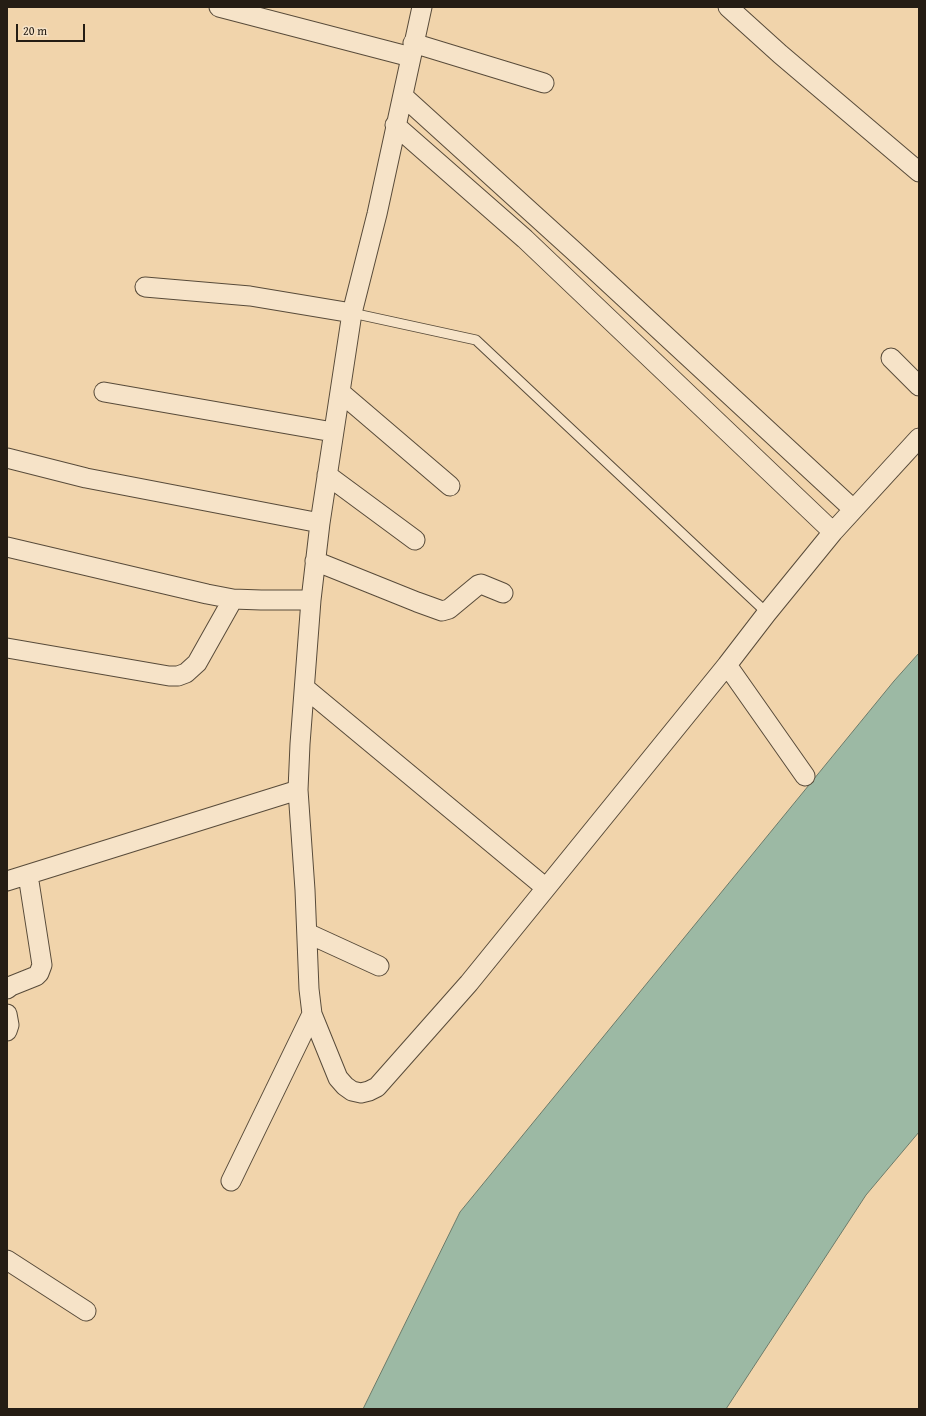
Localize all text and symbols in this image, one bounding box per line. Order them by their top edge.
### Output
scale bar [18,16,87,42]
text: 20 m [23,22,47,39]

